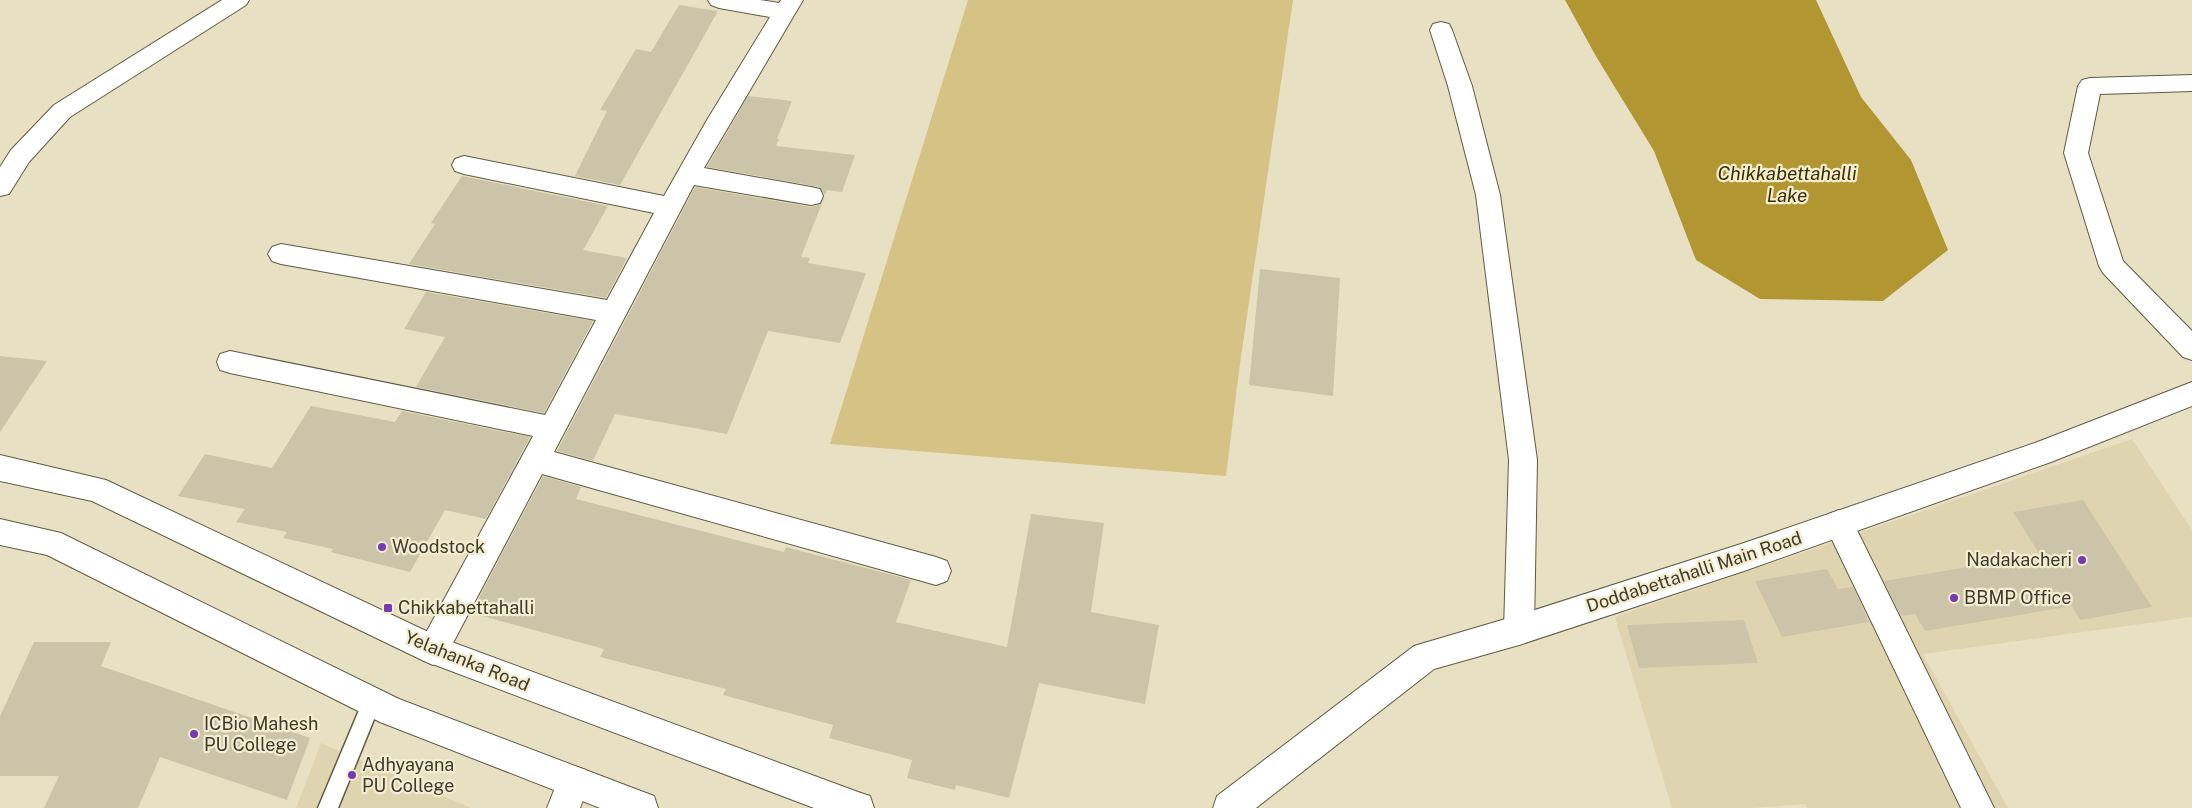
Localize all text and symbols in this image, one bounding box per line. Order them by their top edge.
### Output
water label: Chikkabettahalli Lake [1717,162,1857,206]
street label: Doddabettahalli Main Road [1584,527,1804,616]
place label: Woodstock [392,536,485,557]
marker: Woodstock [376,541,388,553]
place label: Nadakacheri [1966,549,2072,570]
marker: Nadakacheri [2076,554,2088,566]
place label: BBMP Office [1964,587,2071,608]
marker: BBMP Office [1948,592,1960,604]
place label: Chikkabettahalli [398,597,534,618]
marker: Chikkabettahalli [382,602,394,614]
street label: Yelahanka Road [402,626,533,695]
place label: ICBio Mahesh PU College [204,713,318,755]
marker: ICBio Mahesh PU College [188,728,200,740]
place label: Adhyayana PU College [362,754,454,796]
marker: Adhyayana PU College [346,769,358,781]

